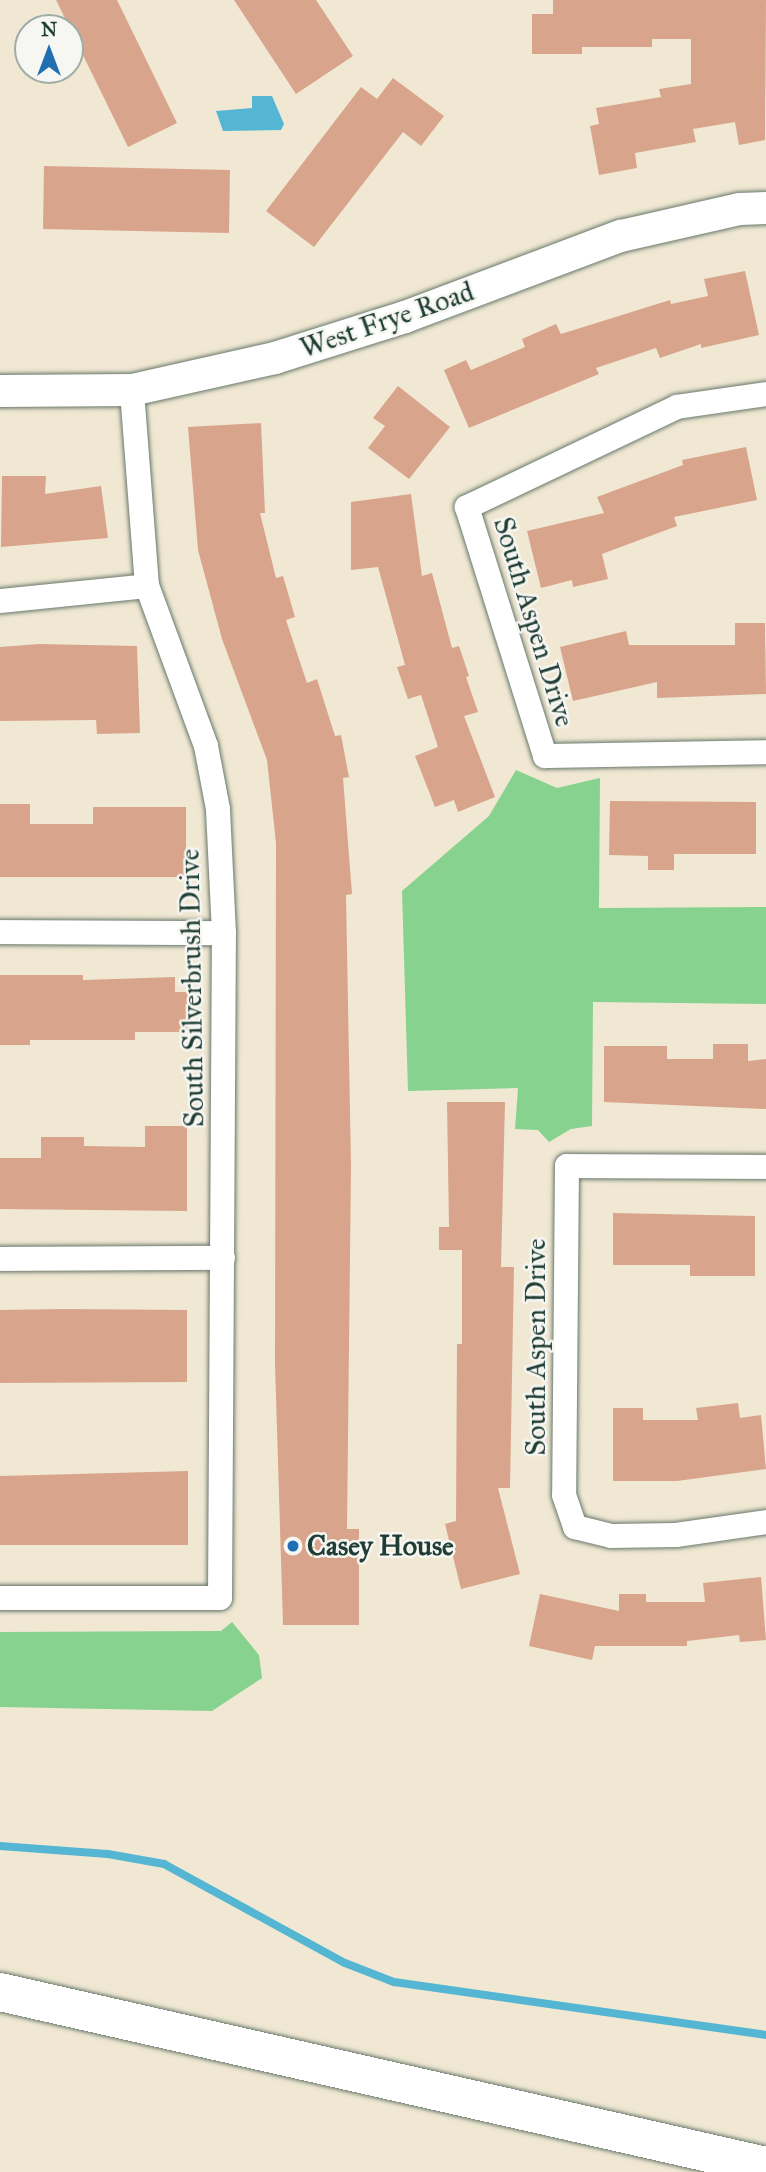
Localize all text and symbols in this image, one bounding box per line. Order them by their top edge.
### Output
north arrow [14,14,84,84]
text: N [41,18,57,41]
street label: West Frye Road [296,275,478,365]
street label: South Aspen Drive [486,513,582,731]
street label: South Silverbrush Drive [173,848,211,1128]
street label: South Aspen Drive [519,1238,553,1456]
place label: Casey House [307,1529,454,1563]
marker: Casey House [285,1538,301,1554]

